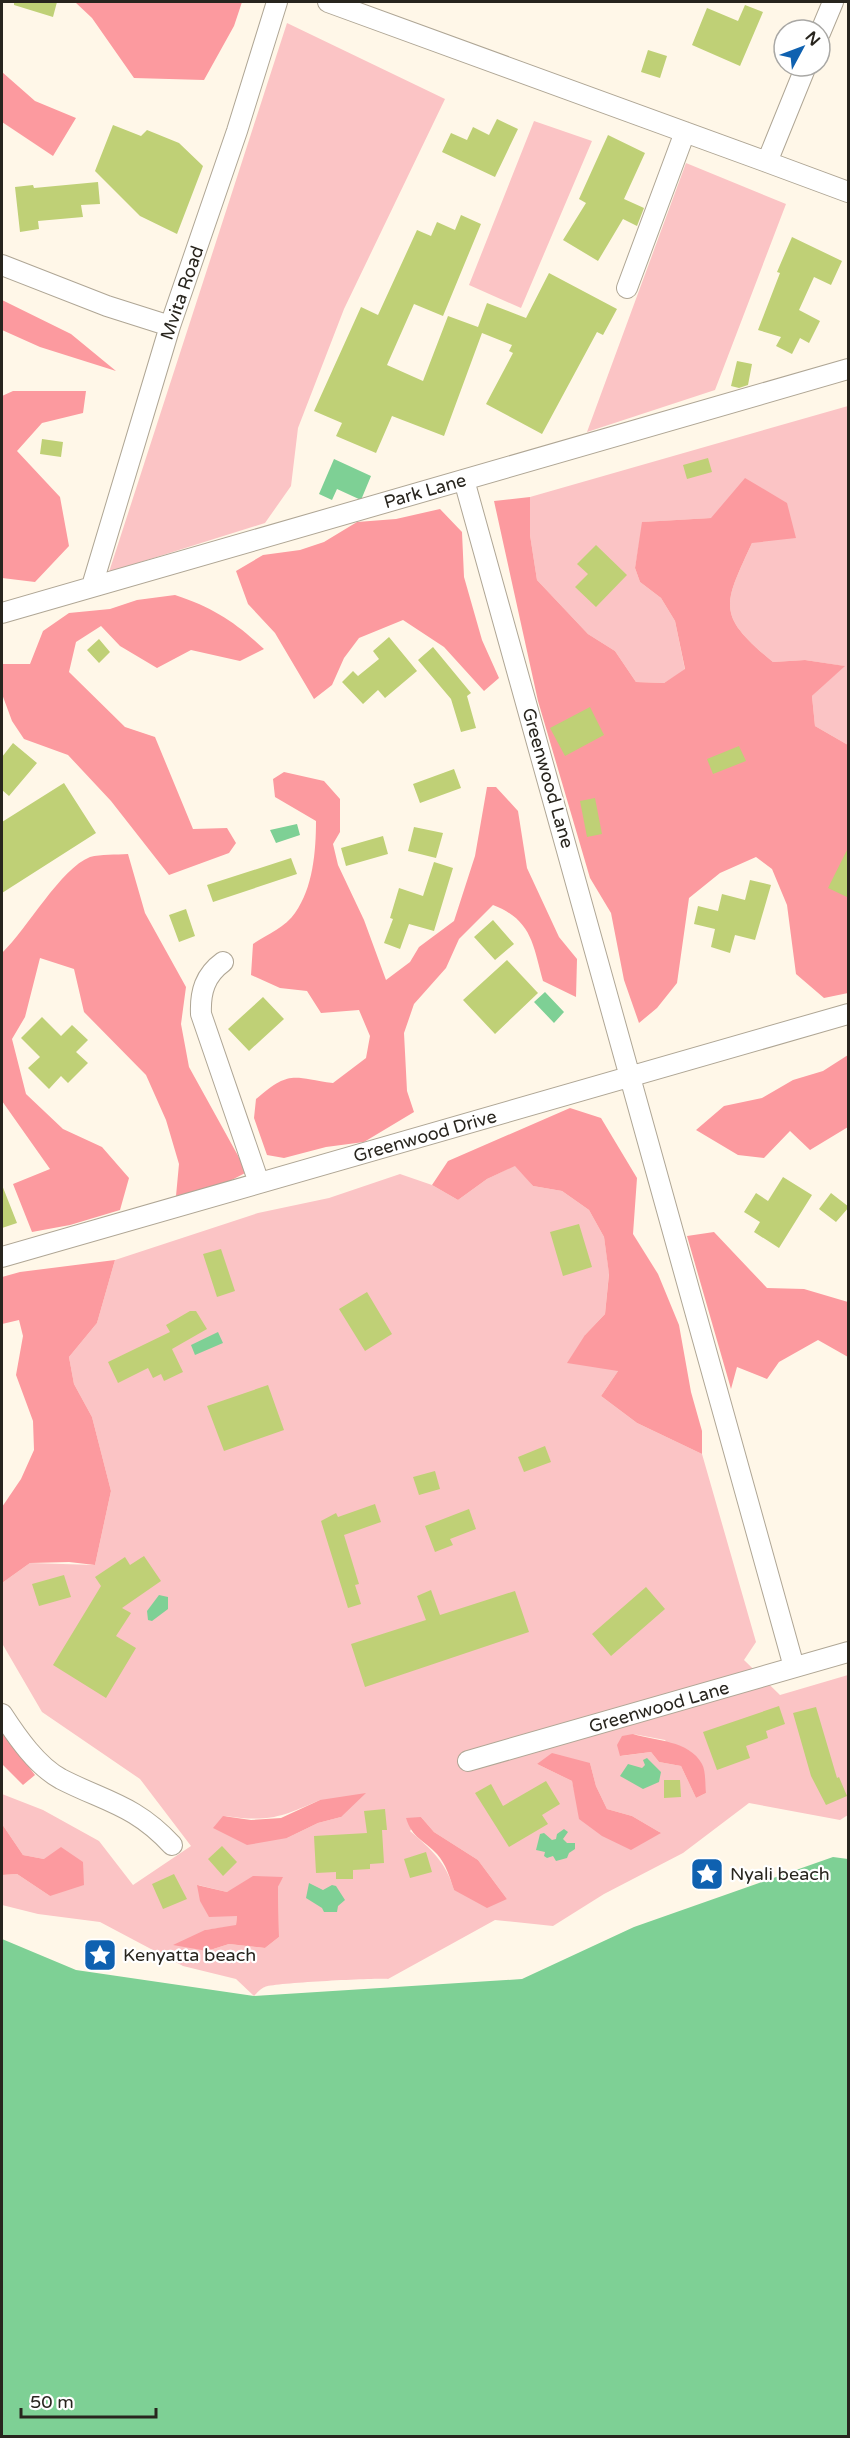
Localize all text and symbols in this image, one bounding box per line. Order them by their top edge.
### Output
north arrow [772,18,832,78]
text: N [801,27,824,50]
street label: Mvita Road [156,243,208,343]
street label: Park Lane [381,469,469,513]
street label: Greenwood Lane [517,705,579,851]
street label: Greenwood Drive [351,1105,499,1167]
street label: Greenwood Lane [586,1676,732,1738]
place icon: Nyali beach [689,1856,725,1892]
place label: Nyali beach [730,1863,830,1885]
place icon: Kenyatta beach [82,1937,118,1973]
place label: Kenyatta beach [123,1944,256,1966]
scale bar [21,2381,156,2419]
text: 50 m [30,2391,74,2413]

